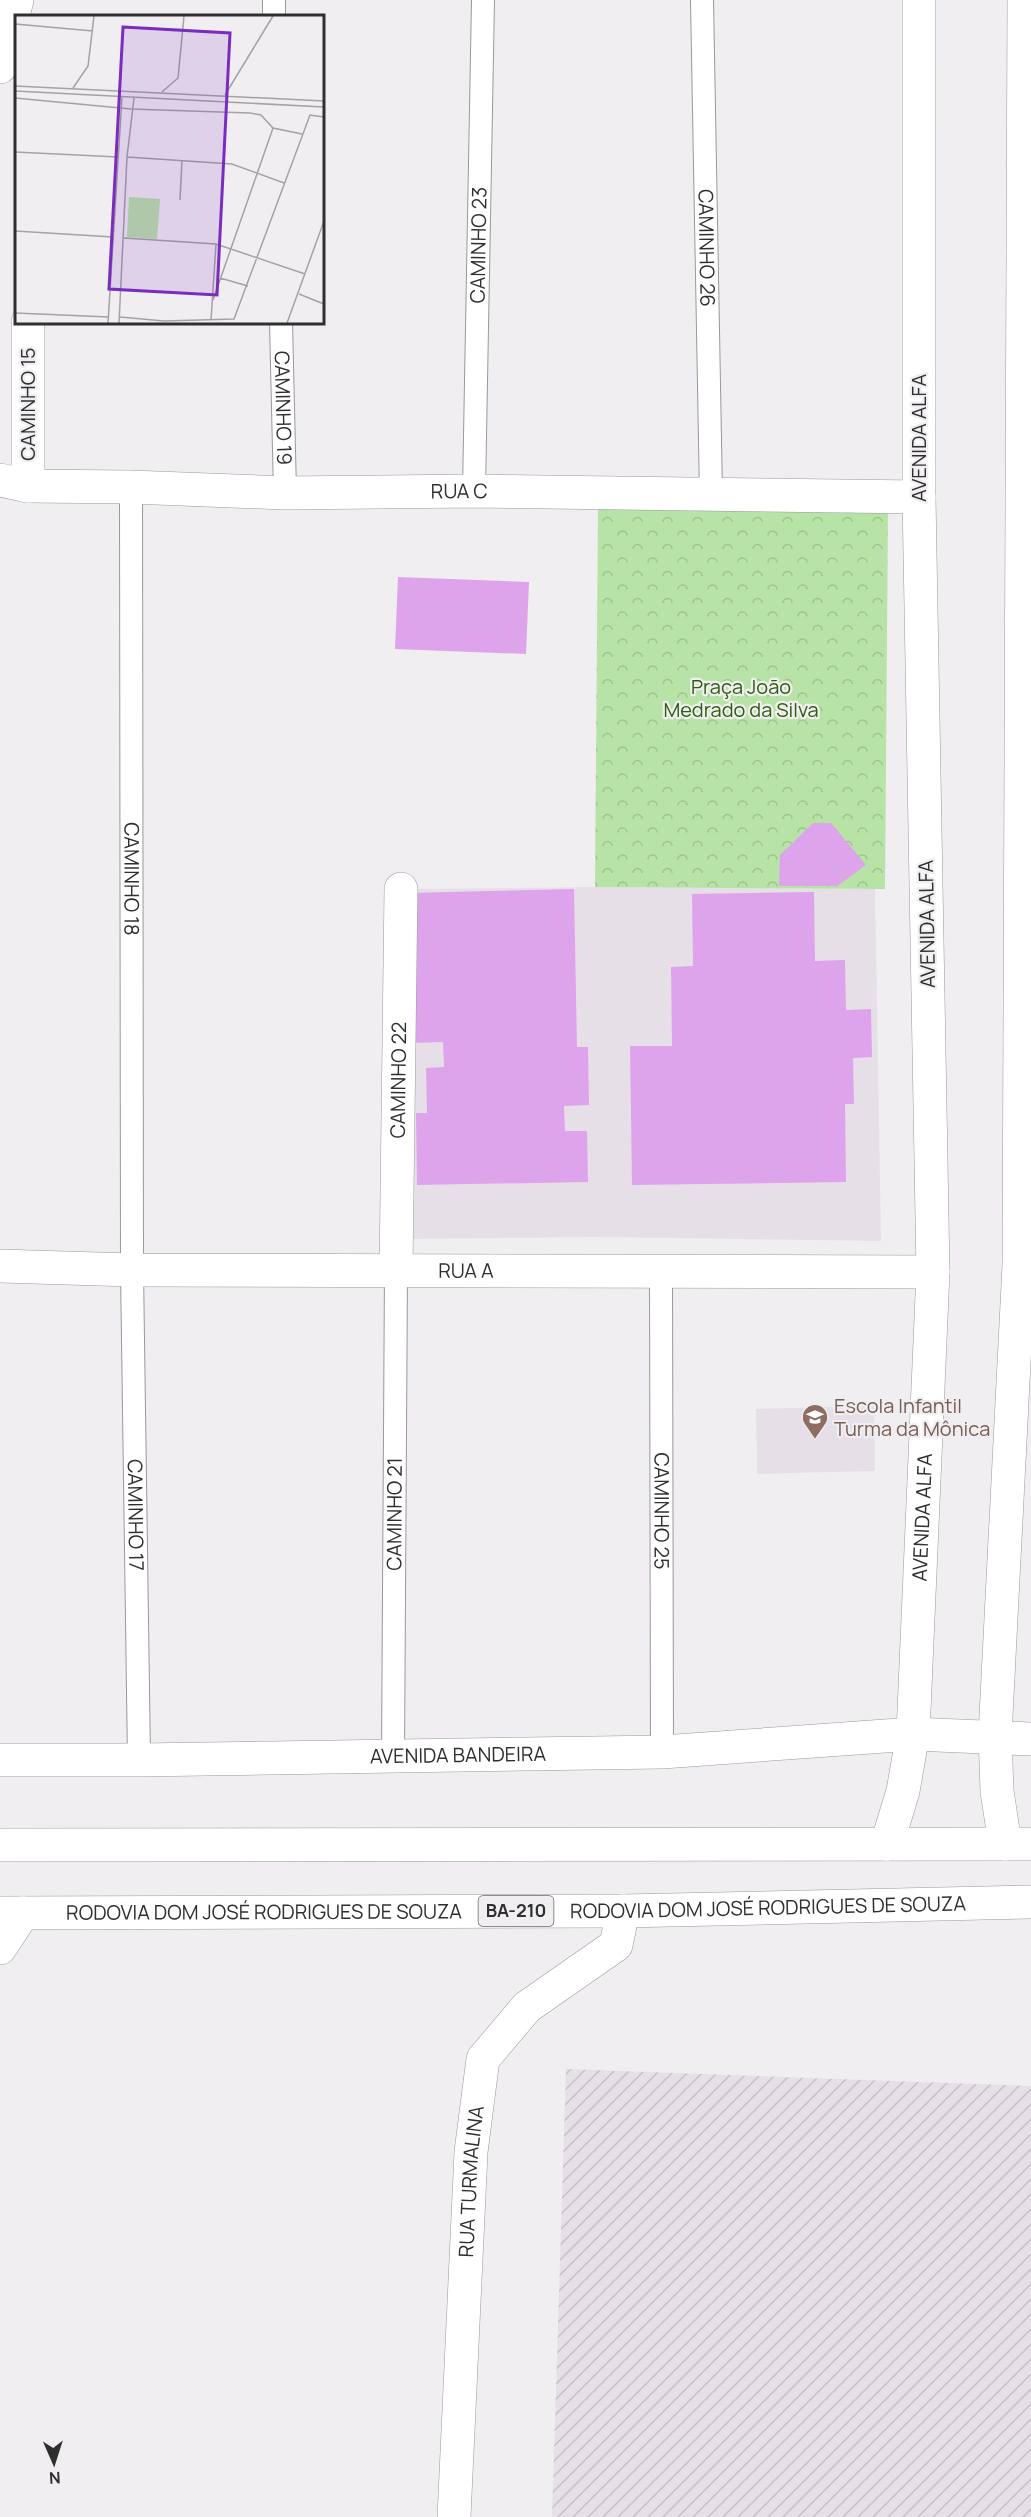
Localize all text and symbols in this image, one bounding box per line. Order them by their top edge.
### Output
inset map [15,15,324,324]
street label: CAMINHO 23 [463,187,493,303]
street label: CAMINHO 26 [692,189,722,307]
street label: CAMINHO 15 [14,347,41,461]
street label: CAMINHO 19 [269,351,298,465]
street label: AVENIDA ALFA [905,374,932,502]
street label: RUA C [431,477,488,504]
park label: Praça João Medrado da Silva [663,673,819,723]
street label: CAMINHO 18 [118,822,146,936]
street label: AVENIDA ALFA [912,859,941,988]
street label: CAMINHO 22 [384,1021,412,1139]
street label: RUA A [438,1257,494,1284]
place label: Escola Infantil Turma da Mônica [834,1392,990,1442]
school or university icon: Escola Infantil Turma da Mônica [800,1402,830,1440]
street label: AVENIDA ALFA [906,1452,938,1582]
street label: CAMINHO 25 [648,1453,676,1569]
street label: CAMINHO 21 [380,1457,408,1571]
street label: CAMINHO 17 [122,1459,150,1571]
street label: AVENIDA BANDEIRA [370,1740,547,1769]
street label: RODOVIA DOM JOSÉ RODRIGUES DE SOUZA [570,1889,967,1924]
road number: BA-210 [478,1896,554,1926]
street label: RODOVIA DOM JOSÉ RODRIGUES DE SOUZA [66,1898,462,1926]
street label: RUA TURMALINA [452,2104,490,2258]
north arrow [24,2433,84,2493]
text: N [48,2467,61,2489]

